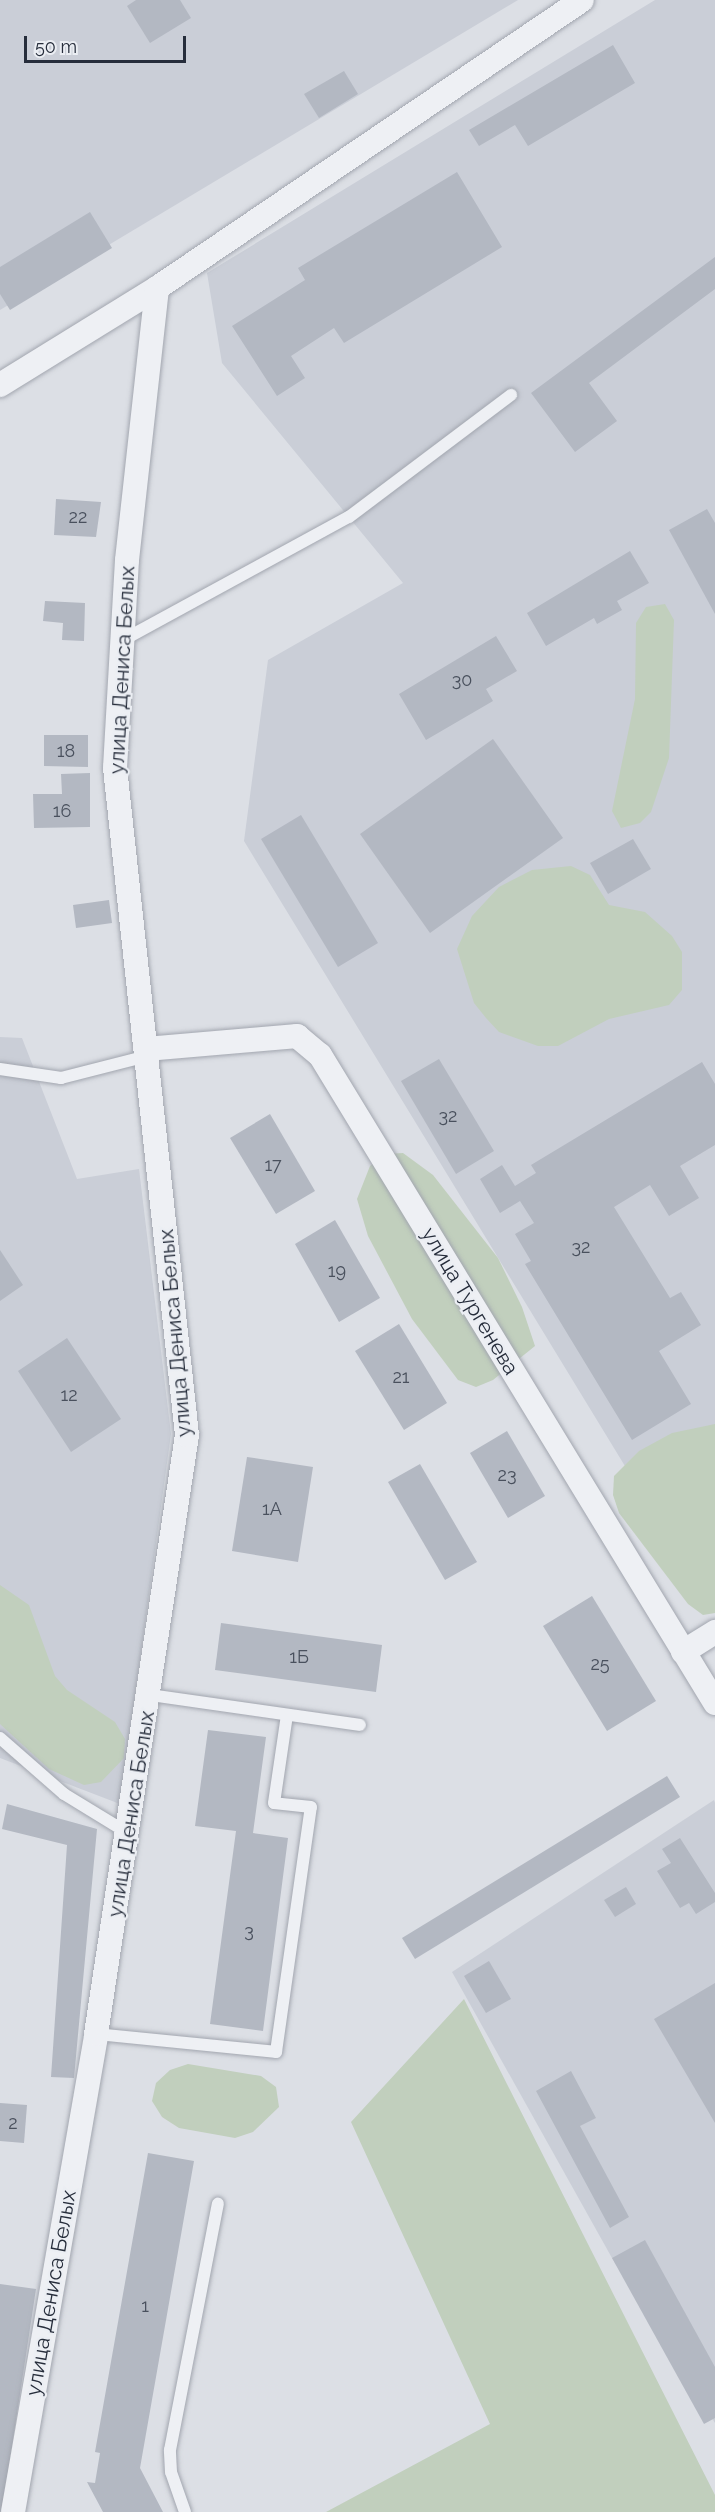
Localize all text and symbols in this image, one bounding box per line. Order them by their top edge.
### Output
scale bar [27,24,189,62]
text: 50 m [35,36,77,57]
house number: 22 [69,506,87,528]
street label: улица Дениса Белых [104,565,140,775]
house number: 30 [452,669,472,691]
house number: 18 [57,740,75,762]
house number: 16 [53,800,71,822]
house number: 32 [439,1105,457,1127]
house number: 17 [264,1154,282,1176]
street label: улица Тургенева [416,1222,524,1380]
street label: улица Дениса Белых [153,1228,197,1438]
house number: 32 [572,1236,590,1258]
house number: 19 [328,1260,346,1282]
house number: 21 [392,1366,410,1388]
house number: 12 [60,1384,78,1406]
house number: 23 [498,1464,516,1486]
house number: 1А [262,1498,282,1520]
house number: 1Б [289,1646,309,1668]
house number: 25 [590,1653,610,1675]
street label: улица Дениса Белых [102,1709,160,1919]
house number: 3 [244,1920,254,1942]
house number: 2 [8,2112,18,2134]
street label: улица Дениса Белых [20,2188,82,2398]
house number: 1 [141,2295,149,2317]

